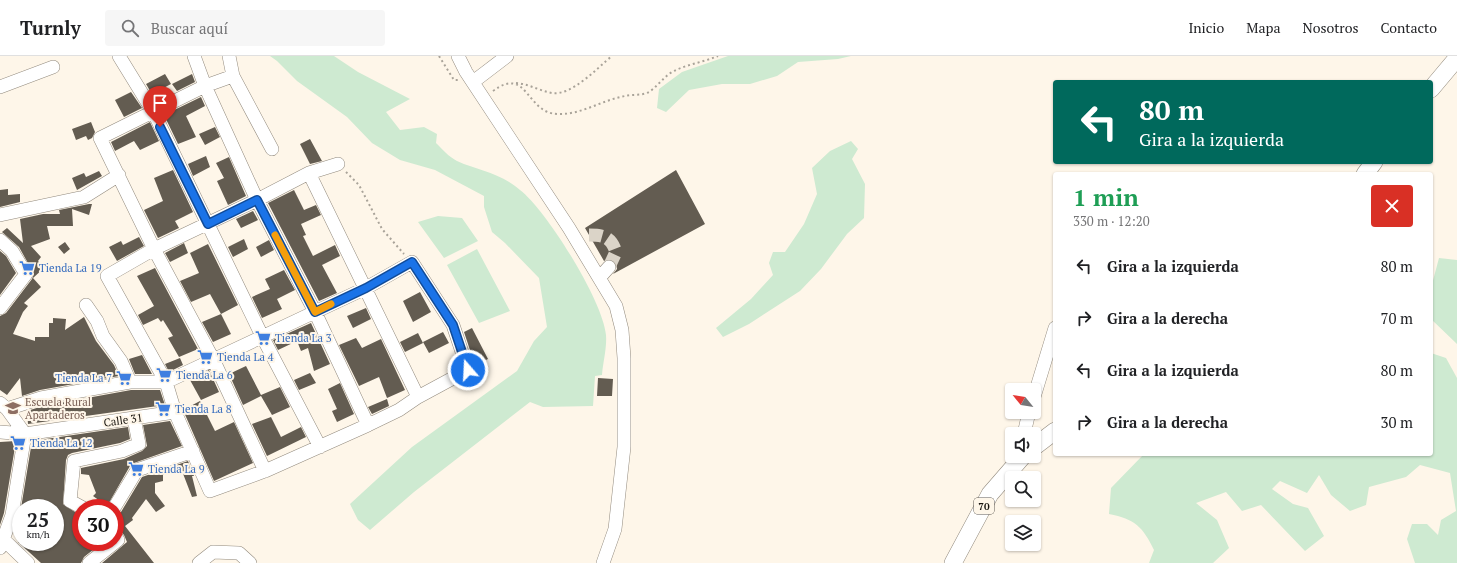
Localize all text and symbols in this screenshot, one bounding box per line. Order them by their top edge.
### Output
search box [105,10,385,46]
text: Turnly [20,15,81,40]
icon: search [119,17,141,39]
text: Buscar aquí [151,18,228,38]
text: Inicio [1188,18,1224,37]
text: Mapa [1246,18,1281,37]
text: Nosotros [1303,18,1359,37]
text: Contacto [1381,18,1437,37]
pin [143,86,177,127]
text: 80 m [1139,91,1204,128]
icon: arrive [149,92,171,114]
icon: left [1073,96,1125,148]
text: Gira a la izquierda [1139,127,1284,151]
text: 1 min [1073,181,1139,213]
button: close [1371,185,1413,227]
text: 330 m · 12:20 [1073,212,1150,230]
icon: left [1073,255,1095,277]
text: Gira a la izquierda [1107,256,1239,276]
text: 80 m [1380,256,1413,276]
supermarket icon: Tienda La 19 [18,259,36,277]
place label: Tienda La 19 [39,261,102,275]
icon: right [1073,307,1095,329]
text: Gira a la derecha [1107,308,1228,328]
text: 70 m [1380,308,1413,328]
supermarket icon: Tienda La 3 [254,329,272,347]
place label: Tienda La 3 [275,331,332,345]
supermarket icon: Tienda La 4 [196,348,214,366]
position arrow [447,349,489,391]
place label: Tienda La 4 [217,350,274,364]
icon: left [1073,359,1095,381]
text: Gira a la izquierda [1107,360,1239,380]
text: 80 m [1380,360,1413,380]
supermarket icon: Tienda La 6 [155,366,173,384]
place label: Tienda La 6 [176,368,233,382]
supermarket icon: Tienda La 7 [115,369,133,387]
place label: Tienda La 7 [55,371,112,385]
north arrow [1005,383,1041,419]
map controls [1005,383,1041,551]
place label: Escuela Rural Apartaderos [25,395,91,422]
school or university icon: Escuela Rural Apartaderos [4,399,22,417]
supermarket icon: Tienda La 8 [154,400,172,418]
place label: Tienda La 8 [175,402,232,416]
street label: Calle 31 [103,410,143,430]
icon: right [1073,411,1095,433]
text: Gira a la derecha [1107,412,1228,432]
text: 30 m [1380,412,1413,432]
button: sound [1005,427,1041,463]
supermarket icon: Tienda La 12 [9,434,27,452]
place label: Tienda La 12 [30,436,93,450]
supermarket icon: Tienda La 9 [127,460,145,478]
place label: Tienda La 9 [148,462,205,476]
button: search [1005,471,1041,507]
road number: 70 [974,498,994,514]
speed limit sign: 30 [72,499,124,551]
text: 25 [27,506,49,533]
button: layers [1005,515,1041,551]
text: km/h [26,528,50,541]

